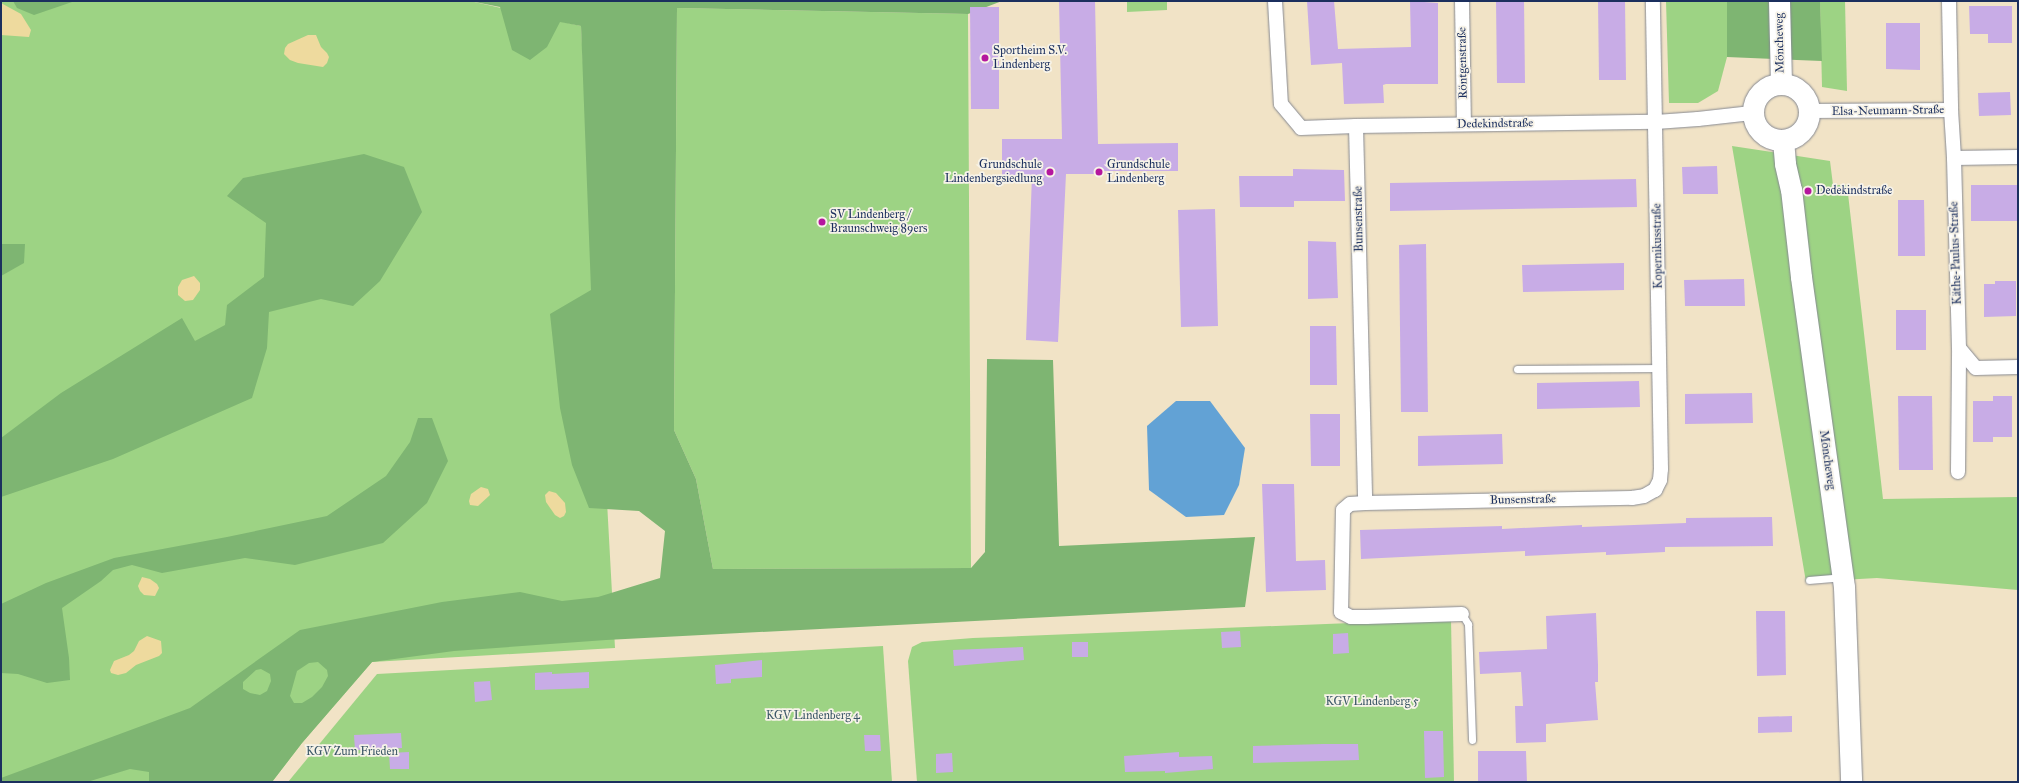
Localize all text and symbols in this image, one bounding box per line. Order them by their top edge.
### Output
street label: Möncheweg [1772,13,1788,73]
street label: Röntgenstraße [1455,27,1471,99]
place label: Sportheim S.V. Lindenberg [993,44,1067,72]
marker: Sportheim S.V. Lindenberg [980,53,990,63]
street label: Elsa-Neumann-Straße [1832,103,1944,119]
street label: Dedekindstraße [1457,116,1533,132]
place label: Grundschule Lindenbergsiedlung [945,158,1042,186]
place label: Grundschule Lindenberg [1107,158,1170,186]
marker: Grundschule Lindenbergsiedlung [1045,167,1055,177]
marker: Grundschule Lindenberg [1094,167,1104,177]
place label: Dedekindstraße [1816,184,1892,198]
street label: Bunsenstraße [1351,186,1367,252]
marker: Dedekindstraße [1803,186,1813,196]
street label: Käthe-Paulus-Straße [1947,201,1965,305]
street label: Kopernikusstraße [1650,203,1666,289]
place label: SV Lindenberg / Braunschweig 89ers [830,208,927,236]
marker: SV Lindenberg / Braunschweig 89ers [817,217,827,227]
street label: Möncheweg [1816,429,1838,491]
street label: Bunsenstraße [1490,492,1556,508]
park label: KGV Lindenberg 5 [1326,695,1418,709]
park label: KGV Lindenberg 4 [766,709,860,723]
park label: KGV Zum Frieden [306,745,398,759]

